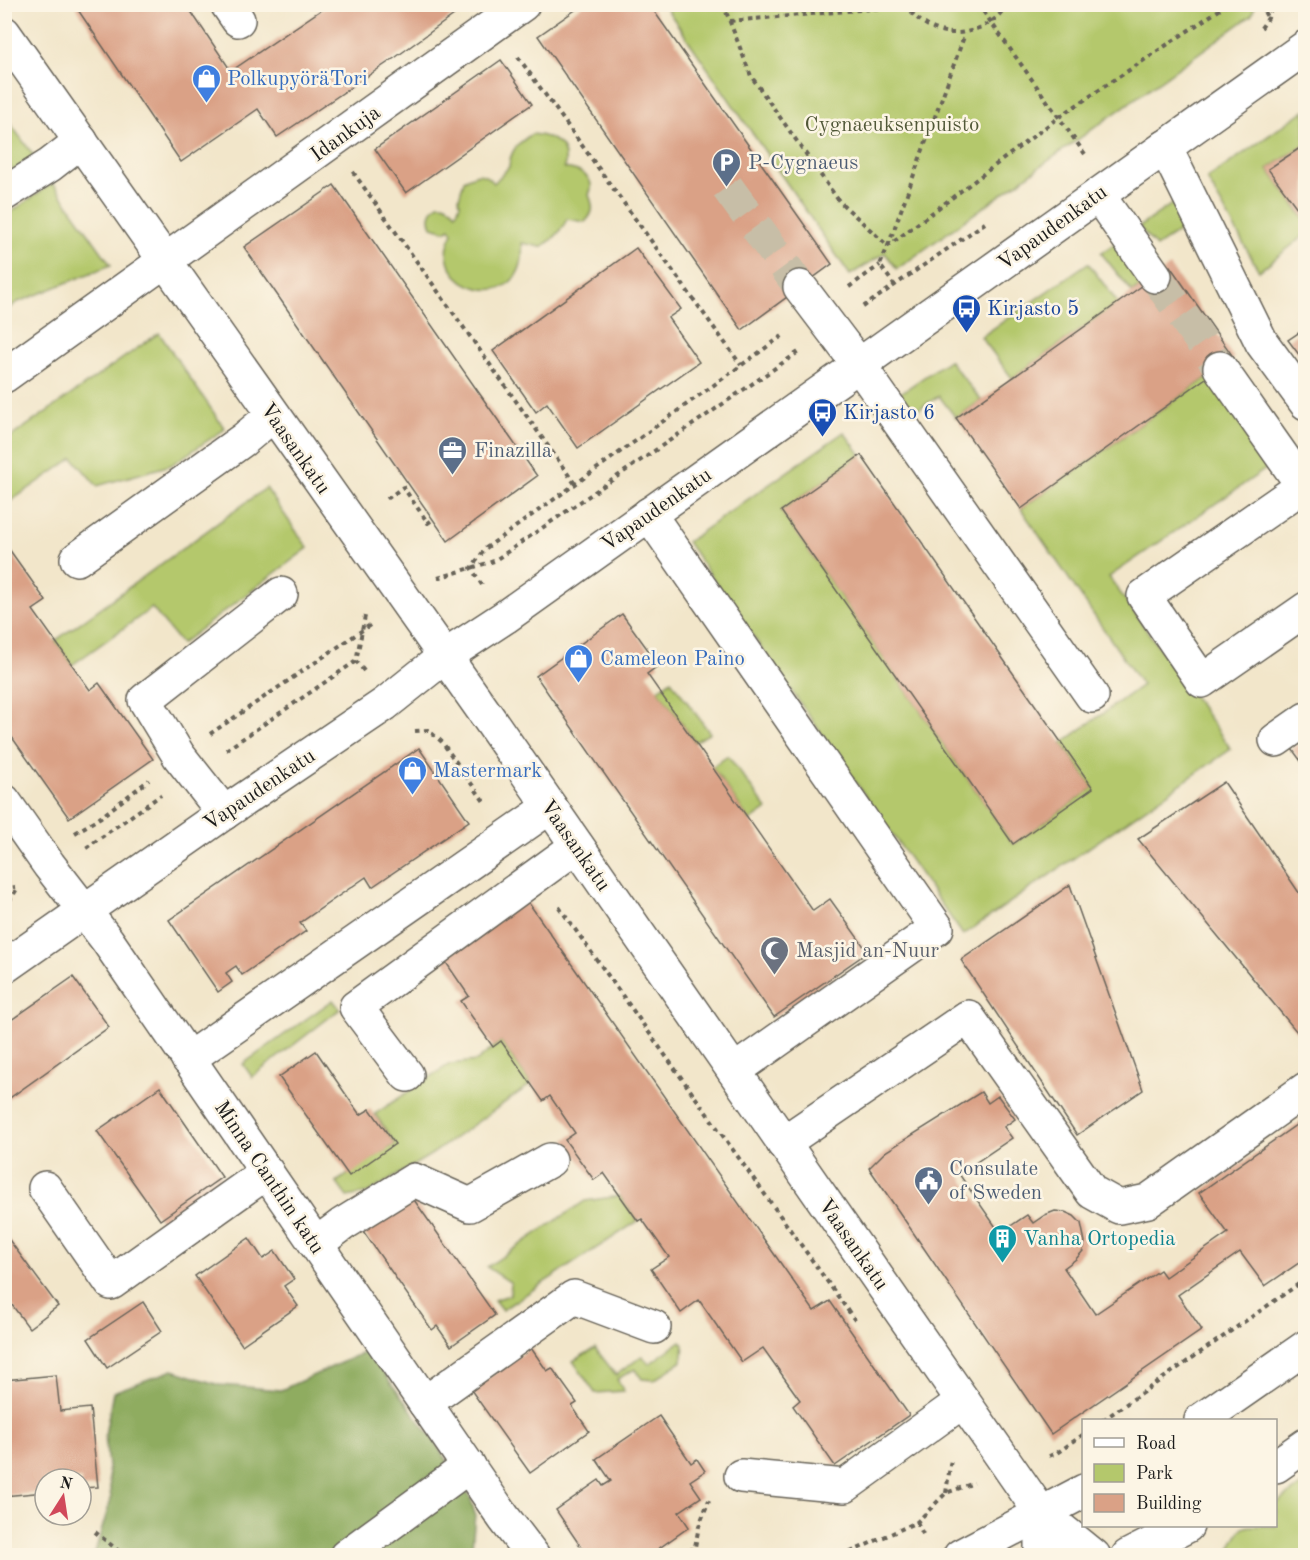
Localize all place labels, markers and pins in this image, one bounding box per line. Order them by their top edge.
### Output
shop icon: PolkupyöräTori [190,62,222,104]
place label: PolkupyöräTori [227,69,368,90]
parking icon: P-Cygnaeus [711,146,743,188]
place label: P-Cygnaeus [748,153,858,174]
bus stop icon: Kirjasto 5 [950,292,982,334]
place label: Kirjasto 5 [987,299,1079,320]
bus stop icon: Kirjasto 6 [806,396,838,438]
place label: Kirjasto 6 [843,403,935,424]
office icon: Finazilla [437,434,469,476]
place label: Finazilla [474,441,552,462]
shop icon: Cameleon Paino [563,642,595,684]
place label: Cameleon Paino [600,649,745,670]
shop icon: Mastermark [396,754,428,796]
place label: Mastermark [433,761,542,782]
mosque icon: Masjid an-Nuur [759,934,791,976]
place label: Masjid an-Nuur [796,941,939,962]
place label: Consulate of Sweden [949,1159,1042,1204]
public building icon: Consulate of Sweden [912,1164,944,1206]
building icon: Vanha Ortopedia [986,1222,1018,1264]
place label: Vanha Ortopedia [1023,1229,1176,1250]

